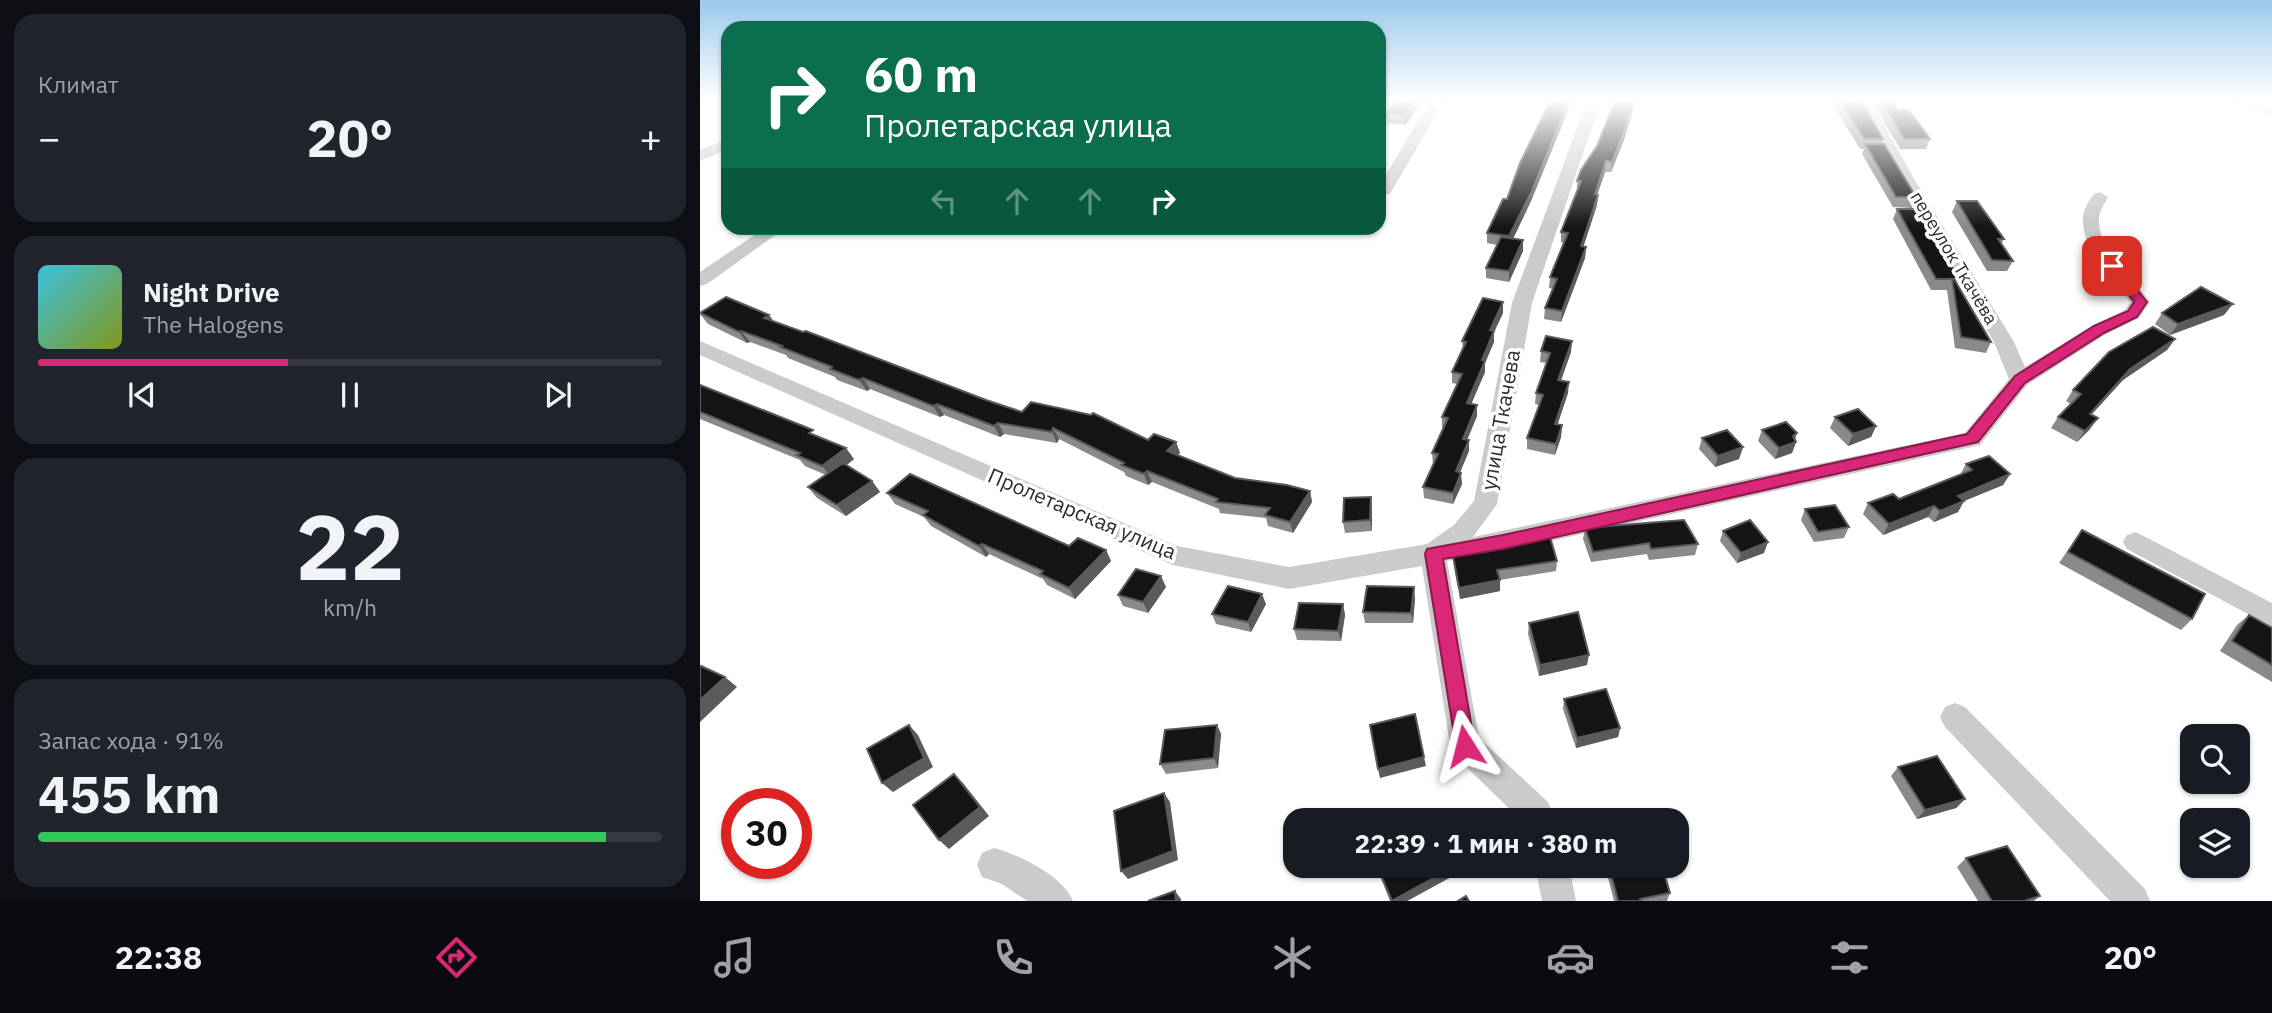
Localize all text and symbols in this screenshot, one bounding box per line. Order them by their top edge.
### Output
text: 60 m [864,42,978,105]
icon: right [749,49,840,140]
text: Климат [38,69,119,99]
text: 20° [307,104,393,171]
text: Пролетарская улица [864,104,1172,146]
text: − [38,113,61,162]
text: + [639,113,662,162]
icon: left [925,182,963,220]
icon: ahead [998,182,1036,220]
icon: ahead [1071,182,1109,220]
icon: right [1144,182,1182,220]
street label: переулок Ткачёва [1906,187,2003,329]
pin [2082,236,2142,296]
icon: arrive [2093,247,2131,285]
text: Night Drive [143,275,280,309]
text: The Halogens [143,309,284,339]
street label: улица Ткачева [1474,347,1526,492]
icon: previous [123,376,161,414]
icon: pause [331,376,369,414]
icon: next [539,376,577,414]
street label: Пролетарская улица [984,461,1181,565]
text: 22 [295,487,405,605]
text: km/h [323,592,377,622]
position arrow [1428,709,1502,783]
map controls [2180,724,2250,878]
button: search [2180,724,2250,794]
text: Запас хода · 91% [38,725,224,755]
text: 455 km [38,760,220,827]
speed limit sign: 30 [721,788,812,879]
button: layers [2180,808,2250,878]
text: 22:39 · 1 мин · 380 m [1355,826,1617,860]
icon: directions [432,933,481,982]
icon: music [710,933,759,982]
icon: phone [989,933,1038,982]
icon: climate [1268,933,1317,982]
icon: car [1546,933,1595,982]
icon: filters [1825,933,1874,982]
text: 22:38 [115,936,202,978]
text: 20° [2104,936,2157,978]

